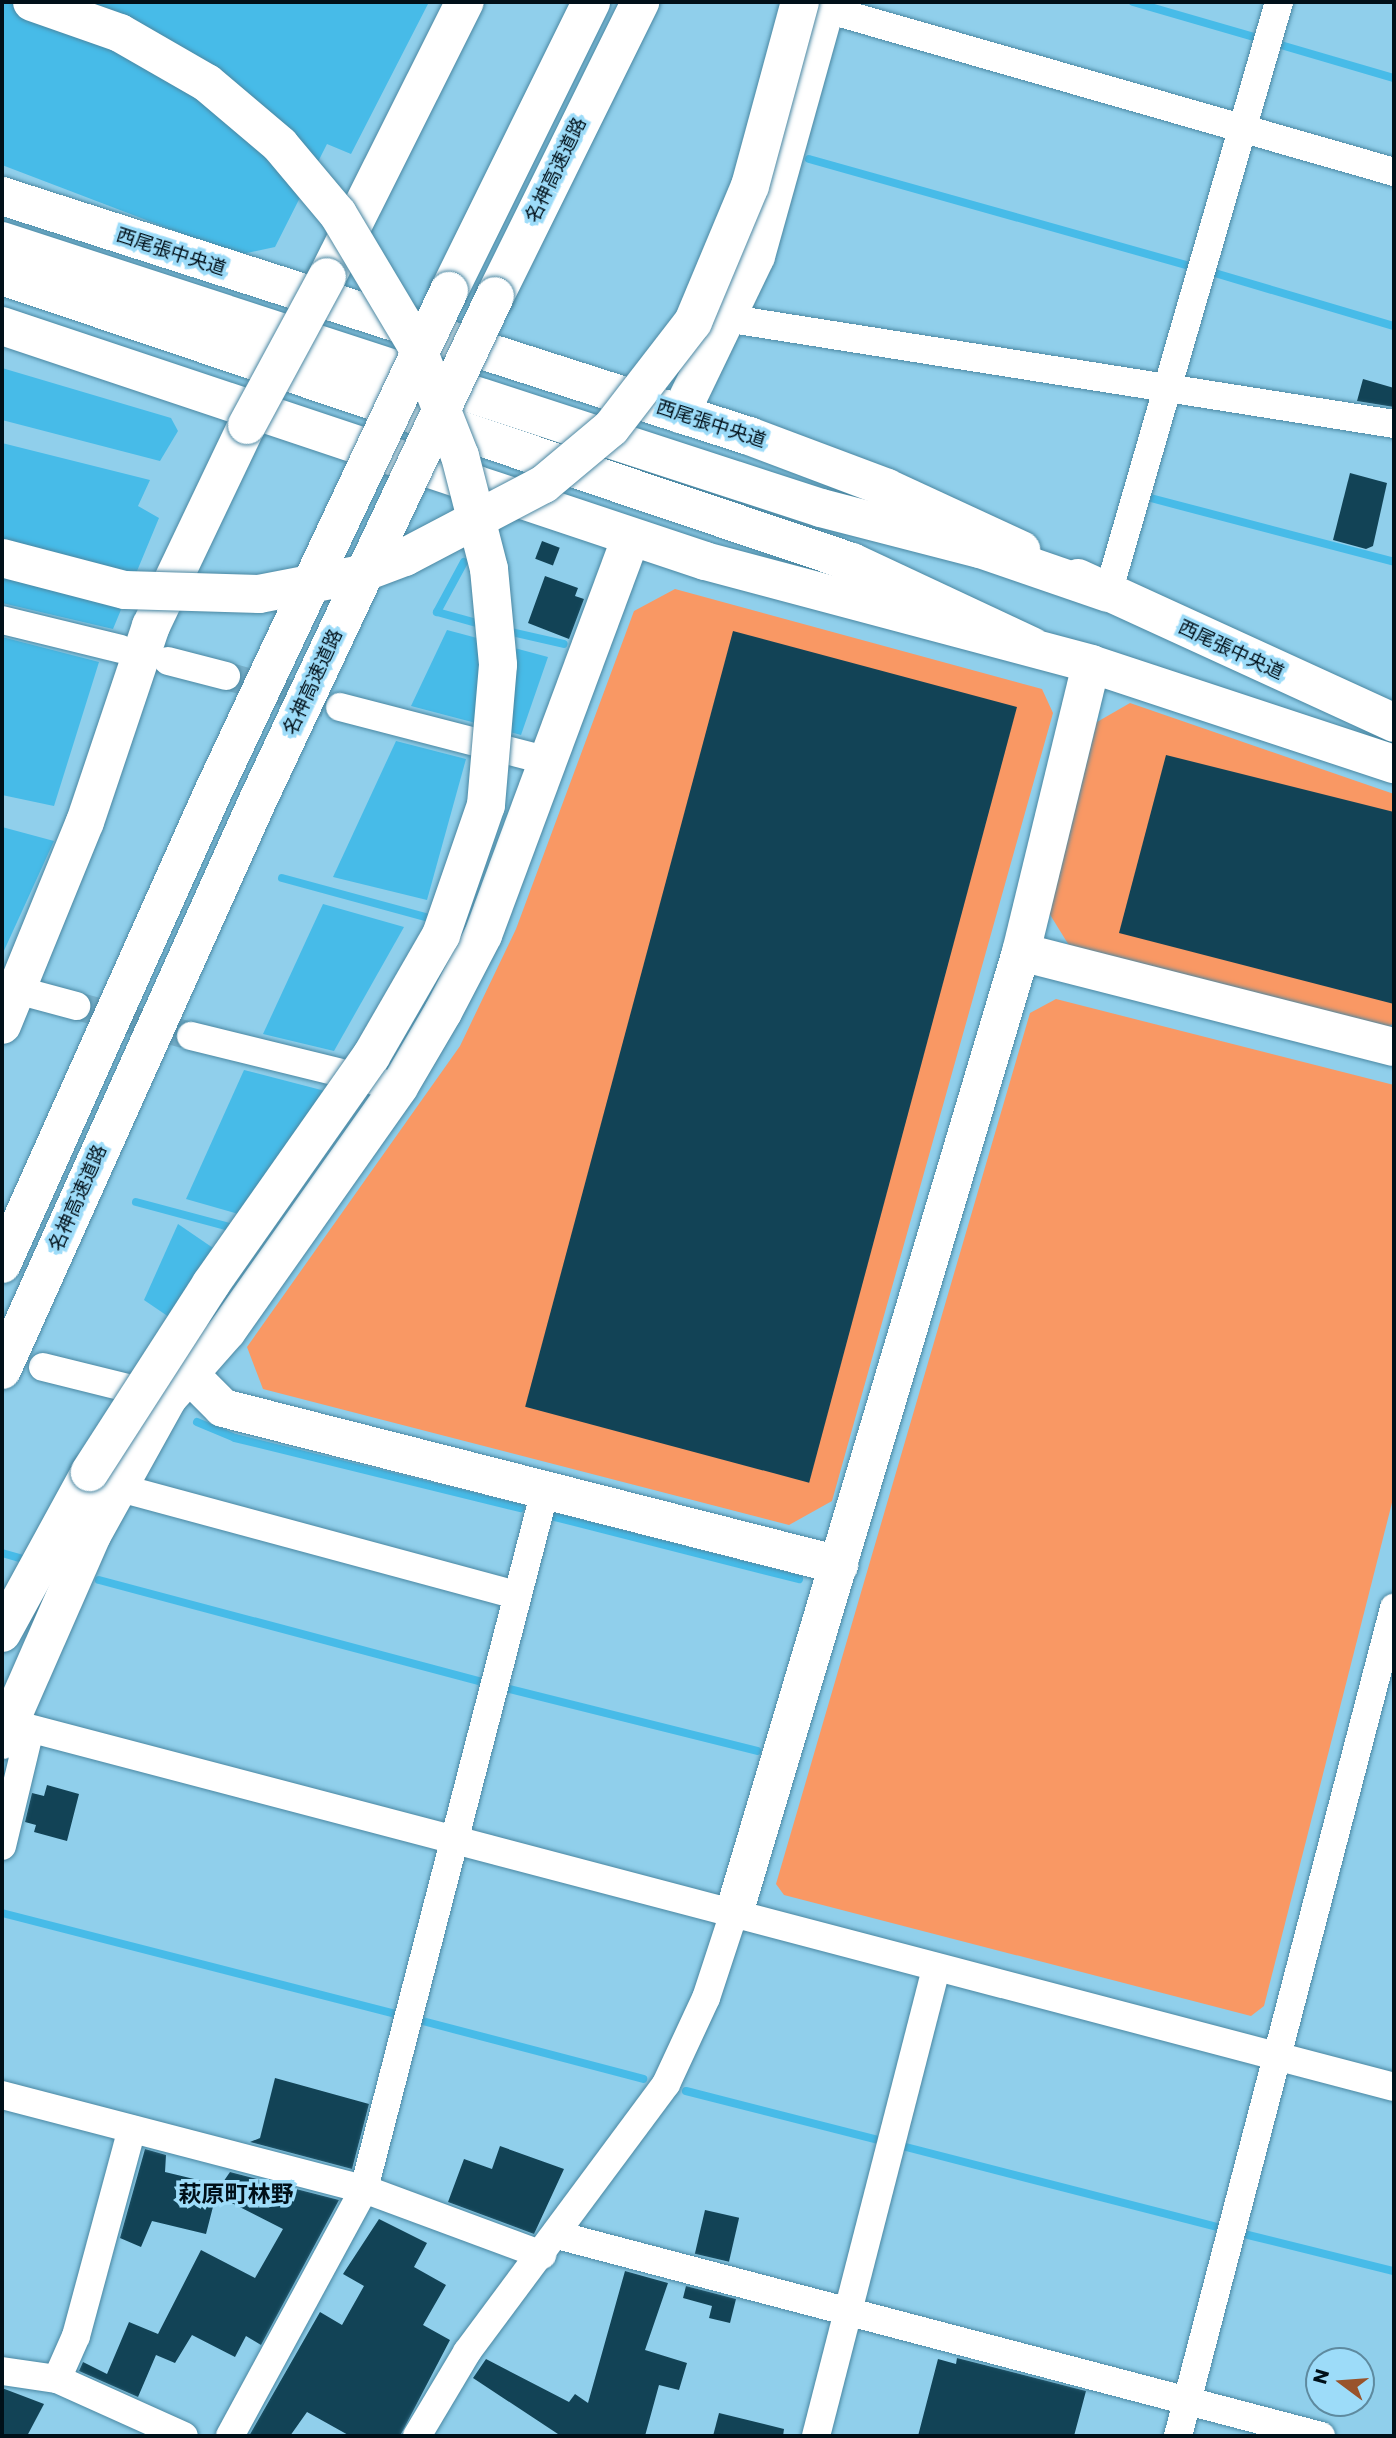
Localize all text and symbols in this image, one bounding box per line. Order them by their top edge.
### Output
street label: 名神高速道路 [521,114,591,226]
street label: 西尾張中央道 [113,224,229,280]
street label: 西尾張中央道 [653,396,769,452]
street label: 西尾張中央道 [1175,616,1287,684]
street label: 名神高速道路 [279,626,347,738]
street label: 名神高速道路 [44,1141,112,1255]
district label: 萩原町林野 [179,2180,293,2208]
north arrow [1305,2347,1375,2417]
text: N [1306,2366,1336,2387]

